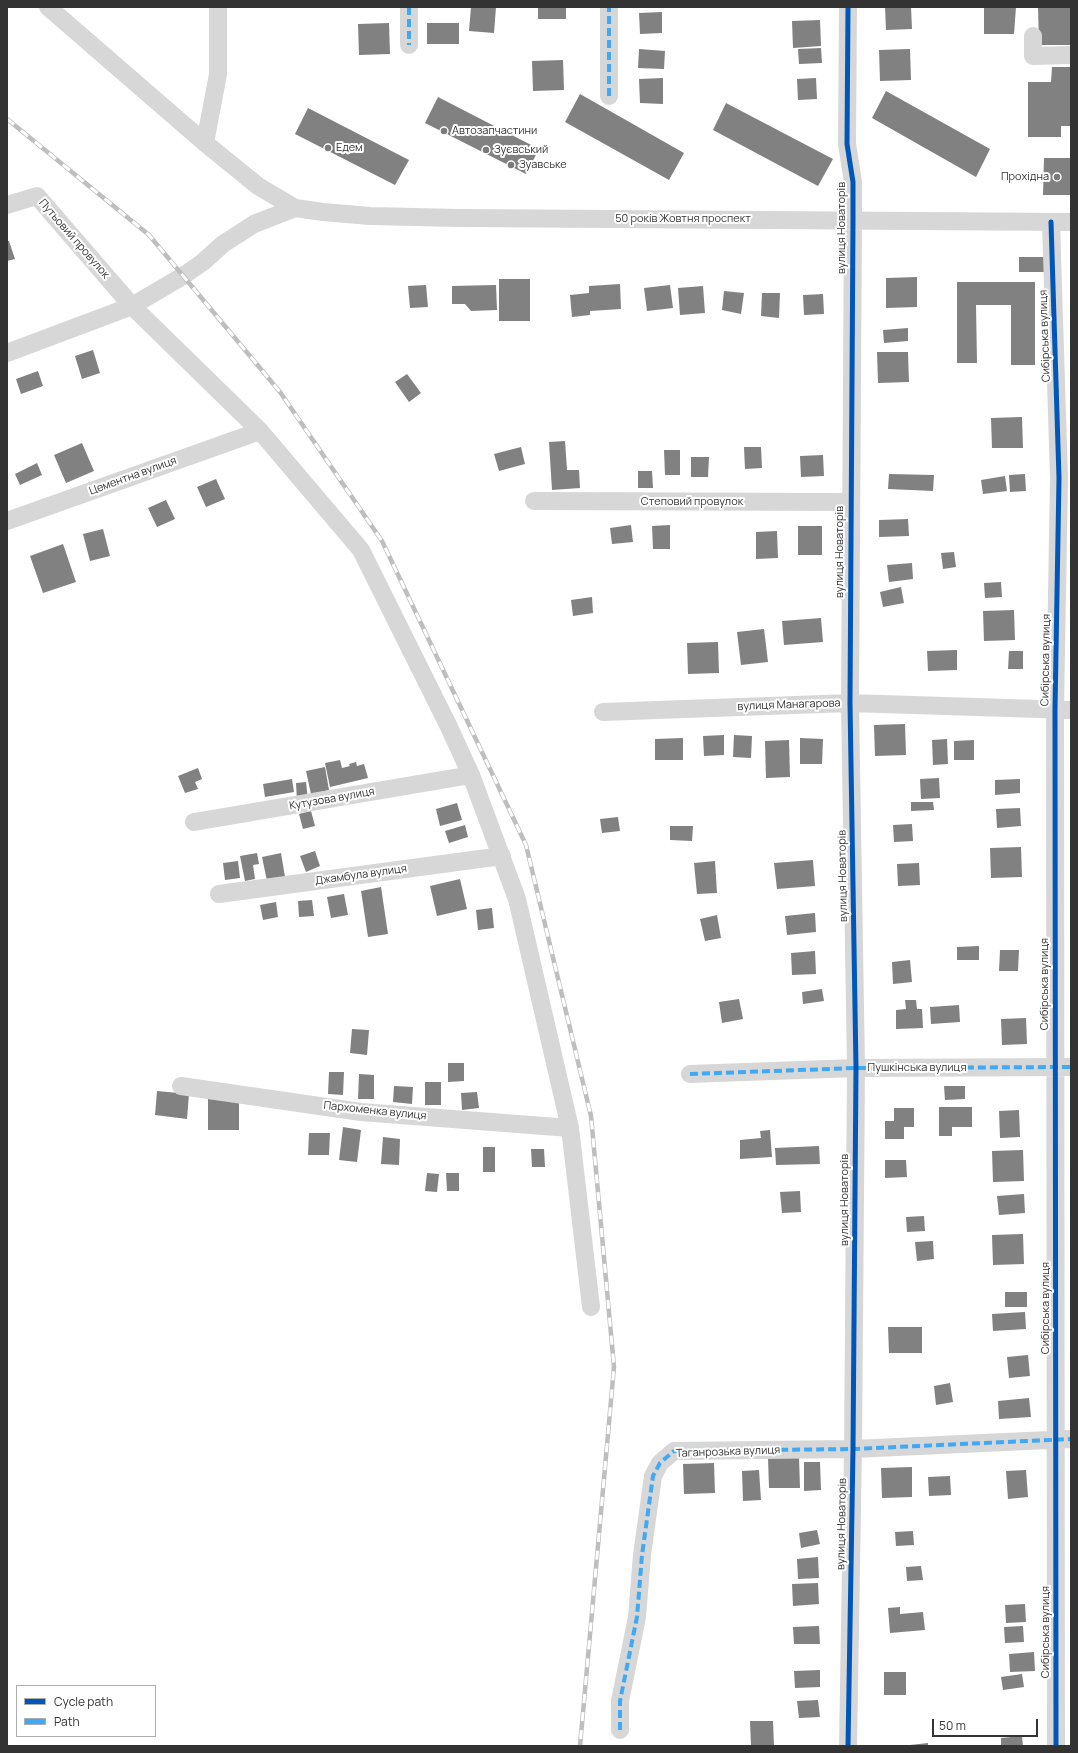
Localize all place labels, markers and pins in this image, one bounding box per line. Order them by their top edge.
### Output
place label: Автозапчастини [452,124,537,138]
marker: Автозапчастини [439,126,449,136]
place label: Едем [336,141,363,155]
marker: Едем [323,143,333,153]
place label: Зуєвський [494,143,548,157]
marker: Зуєвський [481,145,491,155]
place label: Зуавське [519,158,567,172]
marker: Зуавське [506,160,516,170]
place label: Прохідна [1001,170,1049,184]
marker: Прохідна [1052,172,1062,182]

